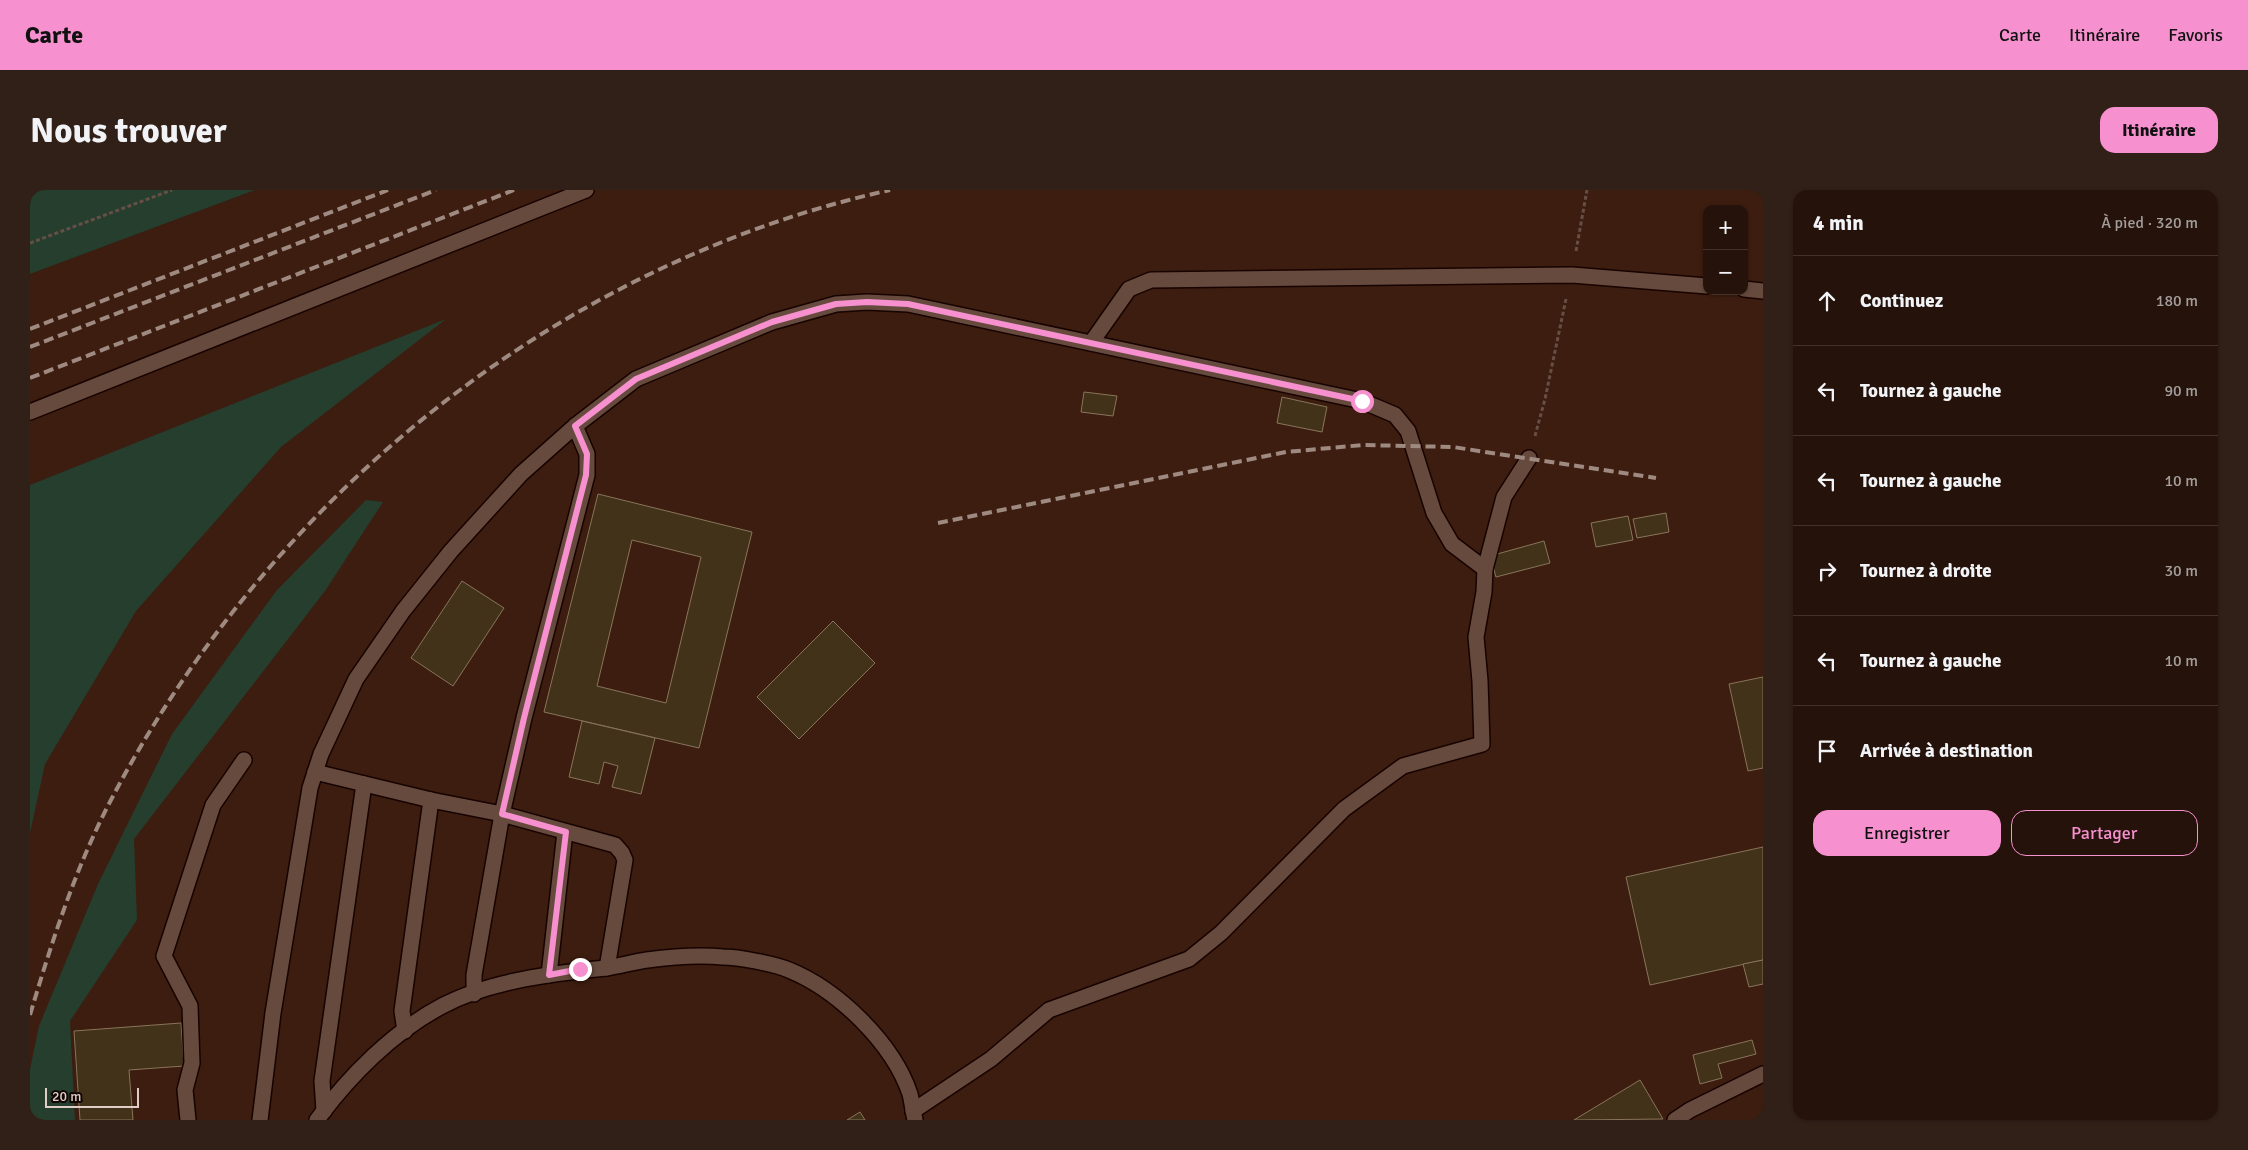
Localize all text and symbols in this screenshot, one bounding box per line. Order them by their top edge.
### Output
text: Carte [25,20,83,50]
text: Carte [1999,24,2041,46]
text: Itinéraire [2069,24,2140,46]
text: Favoris [2168,24,2223,46]
button: Itinéraire [2100,107,2218,153]
text: Nous trouver [30,109,227,152]
map controls [1703,205,1748,295]
button: + [1703,205,1748,250]
text: 4 min [1813,210,1864,236]
text: À pied · 320 m [2101,213,2198,233]
button: − [1703,250,1748,295]
icon: ahead [1813,287,1841,315]
text: Continuez [1860,289,1943,313]
text: 180 m [2156,291,2198,311]
icon: left [1813,377,1841,405]
text: Tournez à gauche [1860,379,2001,403]
text: 90 m [2164,381,2198,401]
route start [1351,390,1374,413]
icon: left [1813,467,1841,495]
text: Tournez à gauche [1860,469,2001,493]
text: 10 m [2164,471,2198,491]
icon: right [1813,557,1841,585]
text: Tournez à droite [1860,559,1992,583]
text: 30 m [2164,561,2198,581]
icon: left [1813,647,1841,675]
text: Tournez à gauche [1860,649,2001,673]
text: 10 m [2164,651,2198,671]
icon: arrive [1813,737,1841,765]
text: Arrivée à destination [1860,739,2033,763]
button: Enregistrer [1813,810,2001,856]
button: Partager [2011,810,2198,856]
route end [569,958,592,981]
scale bar [45,1085,139,1108]
text: 20 m [52,1088,81,1105]

